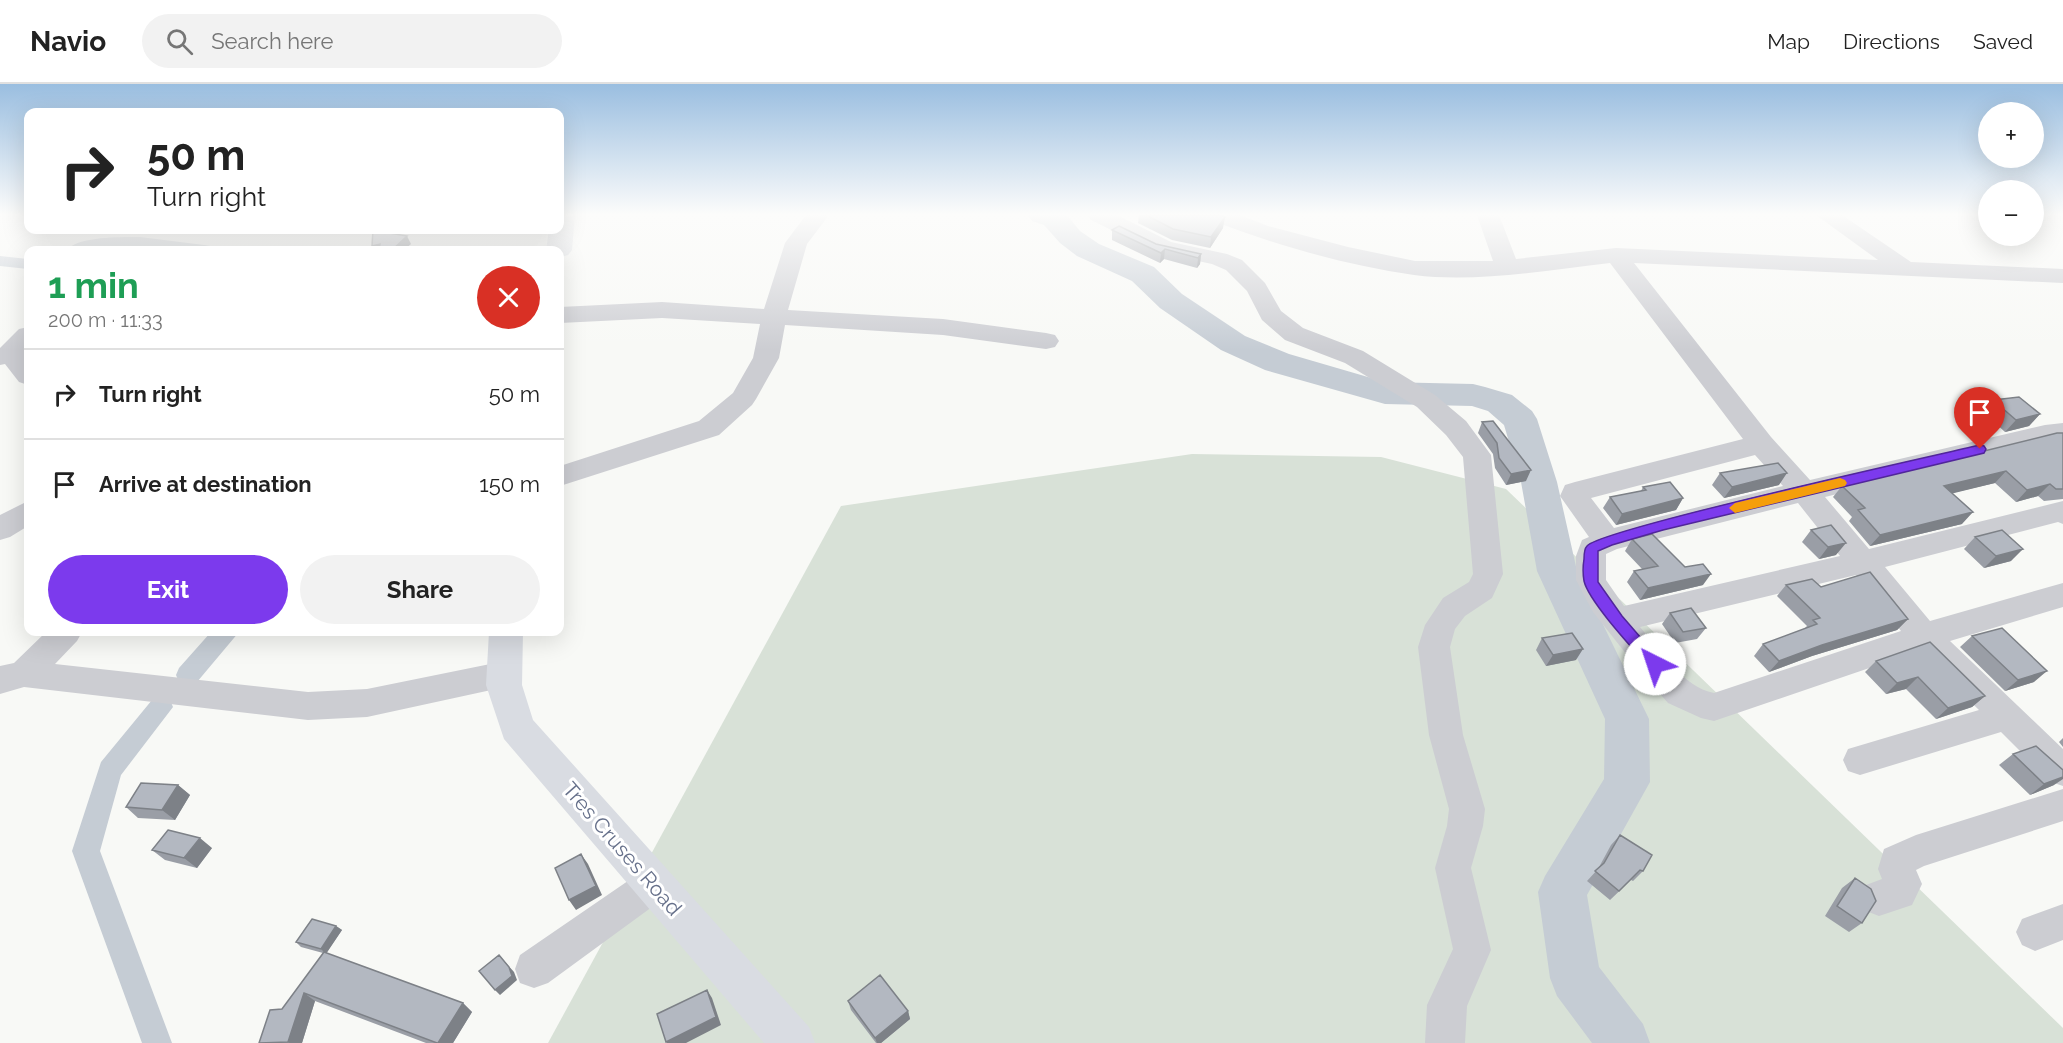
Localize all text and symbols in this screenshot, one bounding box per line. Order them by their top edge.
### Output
search box [142,14,562,68]
text: Navio [30,25,106,58]
icon: search [163,25,196,58]
text: Search here [211,28,333,54]
text: Map [1767,29,1810,54]
text: Directions [1843,29,1940,54]
text: Saved [1973,29,2033,54]
map controls [1978,102,2044,246]
button: + [1978,102,2044,168]
text: 50 m [147,131,245,180]
icon: right [48,132,126,210]
button: − [1978,180,2044,246]
text: Turn right [147,181,266,212]
text: 1 min [48,264,139,306]
button: close [477,266,540,329]
text: 200 m · 11:33 [48,308,163,332]
icon: right [48,378,81,411]
text: Turn right [99,381,202,407]
text: 50 m [489,381,540,407]
pin [1954,387,2005,449]
icon: arrive [1963,396,1996,429]
icon: arrive [48,468,81,501]
text: Arrive at destination [99,471,312,497]
text: 150 m [479,471,540,497]
button: Exit [48,555,288,624]
button: Share [300,555,540,624]
position arrow [1623,632,1687,696]
street label: Tres Cruses Road [558,777,687,920]

